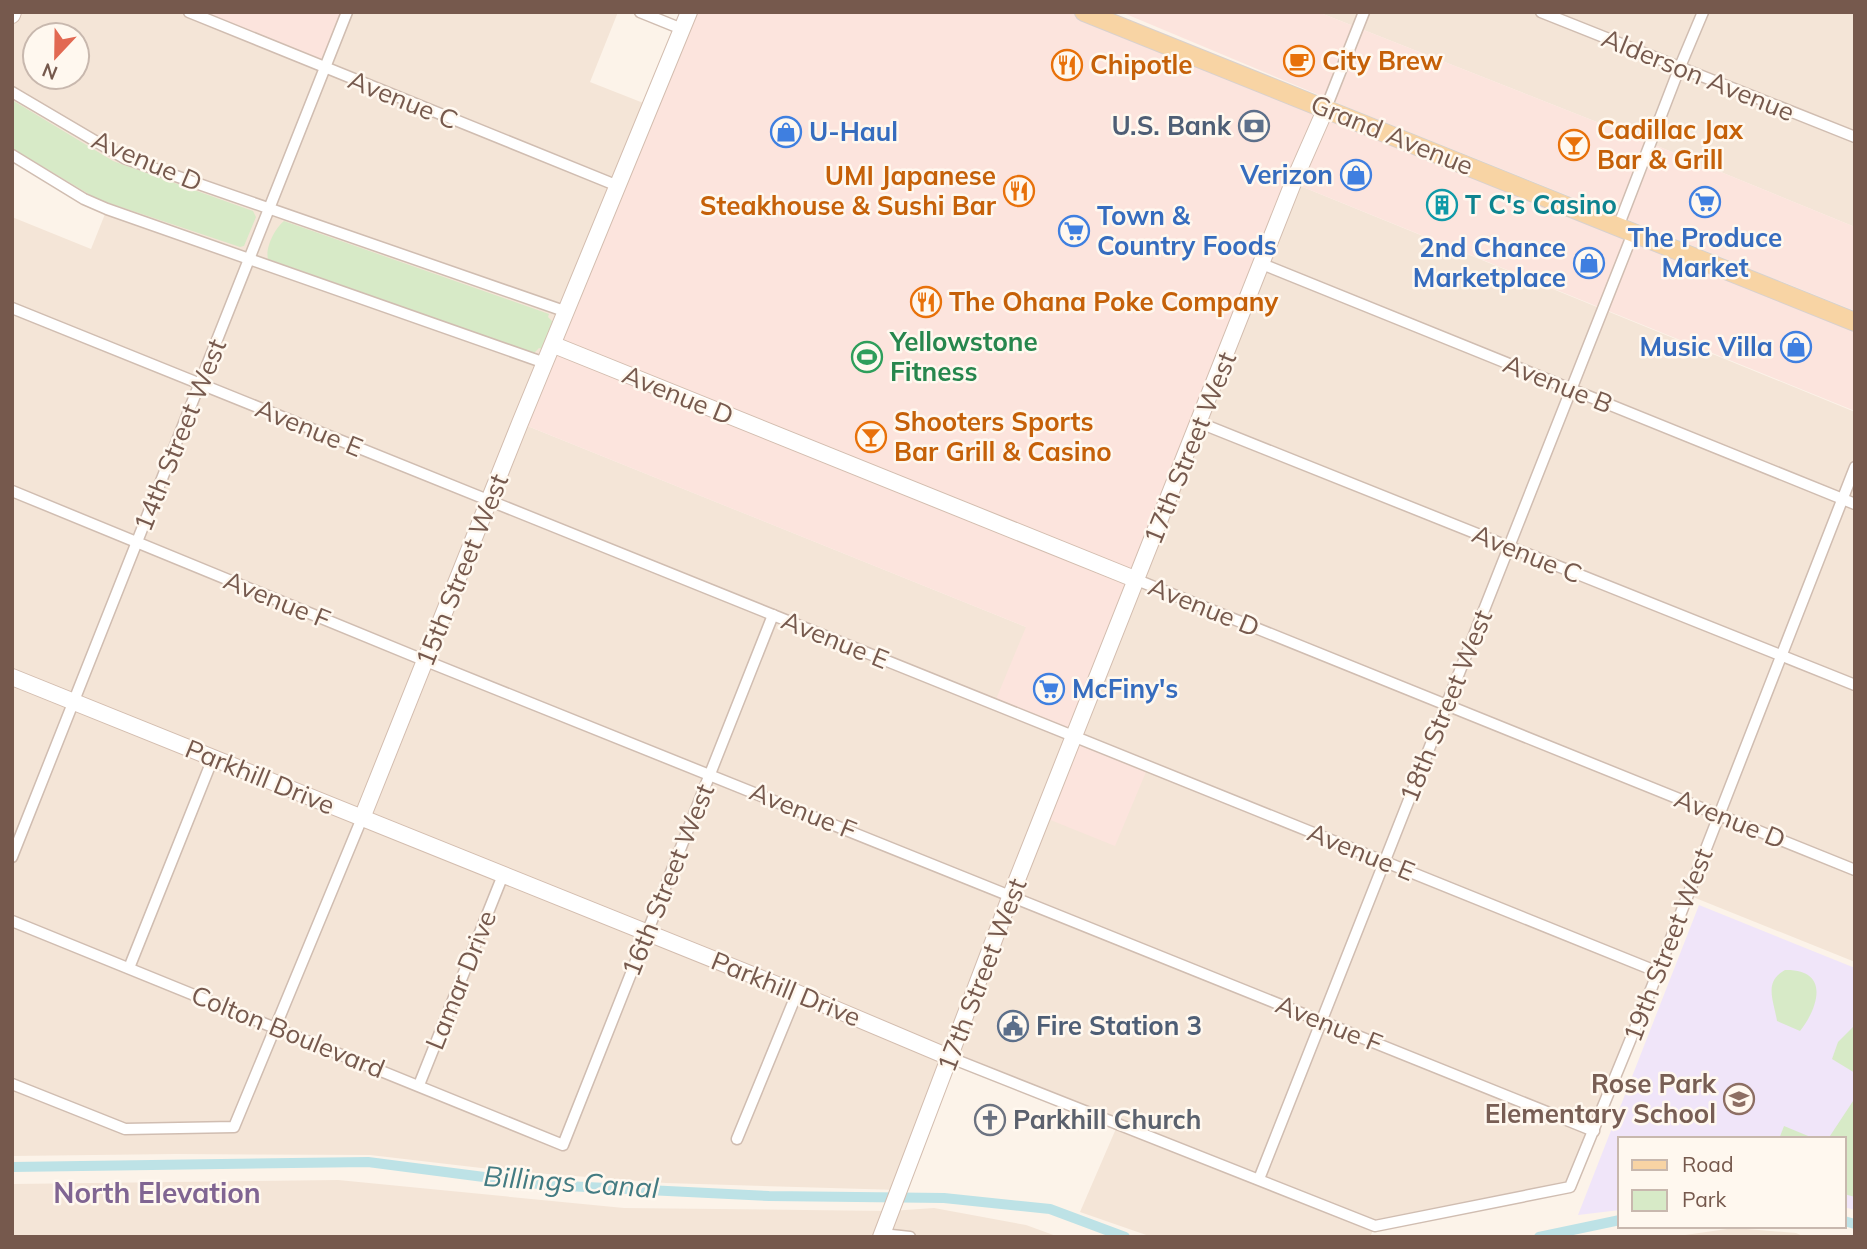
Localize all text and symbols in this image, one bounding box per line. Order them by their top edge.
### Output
north arrow [21,21,91,91]
street label: Alderson Avenue [1597,21,1799,128]
cafe icon: City Brew [1282,44,1316,78]
place label: City Brew [1322,44,1443,77]
restaurant icon: Chipotle [1050,48,1084,82]
place label: Chipotle [1090,48,1193,81]
text: N [38,58,61,86]
street label: Avenue C [344,63,463,136]
street label: Grand Avenue [1306,87,1478,182]
place label: U.S. Bank [1111,109,1232,142]
bank icon: U.S. Bank [1237,109,1271,143]
place label: Cadillac Jax Bar & Grill [1597,113,1744,176]
shop icon: U-Haul [769,115,803,149]
place label: U-Haul [809,115,898,148]
street label: Avenue D [87,123,207,199]
bar icon: Cadillac Jax Bar & Grill [1557,128,1591,162]
place label: Verizon [1239,158,1333,191]
shop icon: Verizon [1339,158,1373,192]
place label: UMI Japanese Steakhouse & Sushi Bar [700,159,997,222]
restaurant icon: UMI Japanese Steakhouse & Sushi Bar [1002,174,1036,208]
supermarket icon: The Produce Market [1688,185,1722,219]
building icon: T C's Casino [1425,188,1459,222]
place label: T C's Casino [1465,188,1617,221]
place label: Town & Country Foods [1097,199,1277,262]
supermarket icon: Town & Country Foods [1057,214,1091,248]
place label: The Produce Market [1628,221,1782,284]
place label: 2nd Chance Marketplace [1413,231,1566,294]
shop icon: 2nd Chance Marketplace [1572,246,1606,280]
restaurant icon: The Ohana Poke Company [909,285,943,319]
place label: The Ohana Poke Company [949,285,1279,318]
place label: Yellowstone Fitness [889,325,1038,388]
place label: Music Villa [1640,330,1773,363]
shop icon: Music Villa [1779,330,1813,364]
street label: 14th Street West [126,334,233,536]
sports icon: Yellowstone Fitness [850,340,884,374]
street label: 17th Street West [1136,347,1243,549]
street label: Avenue B [1499,347,1618,420]
street label: Avenue D [618,357,739,432]
street label: Avenue E [251,391,368,464]
place label: Shooters Sports Bar Grill & Casino [894,405,1112,468]
bar icon: Shooters Sports Bar Grill & Casino [854,420,888,454]
street label: 15th Street West [408,469,515,671]
street label: Avenue C [1468,517,1587,590]
street label: Avenue F [219,563,335,636]
street label: Avenue D [1144,569,1265,644]
street label: Avenue E [777,603,894,676]
street label: 18th Street West [1392,605,1499,807]
supermarket icon: McFiny's [1032,672,1066,706]
place label: McFiny's [1072,672,1178,705]
street label: Parkhill Drive [181,732,340,821]
street label: Avenue F [745,774,861,847]
street label: 16th Street West [614,779,721,981]
street label: Avenue D [1670,781,1791,856]
street label: Avenue E [1303,815,1420,888]
street label: 19th Street West [1616,843,1720,1046]
street label: 17th Street West [930,873,1034,1076]
street label: Lamar Drive [418,905,503,1054]
street label: Parkhill Drive [707,944,866,1033]
street label: Colton Boulevard [187,978,390,1085]
street label: Avenue F [1271,987,1387,1060]
public building icon: Fire Station 3 [996,1009,1030,1043]
place label: Fire Station 3 [1036,1009,1202,1042]
place label: Rose Park Elementary School [1485,1067,1717,1130]
school or university icon: Rose Park Elementary School [1722,1082,1756,1116]
church icon: Parkhill Church [973,1103,1007,1137]
place label: Parkhill Church [1013,1103,1201,1136]
legend [1618,1137,1846,1228]
text: Road [1682,1151,1733,1177]
water label: Billings Canal [482,1158,660,1205]
district label: North Elevation [53,1175,261,1210]
text: Park [1682,1186,1726,1212]

